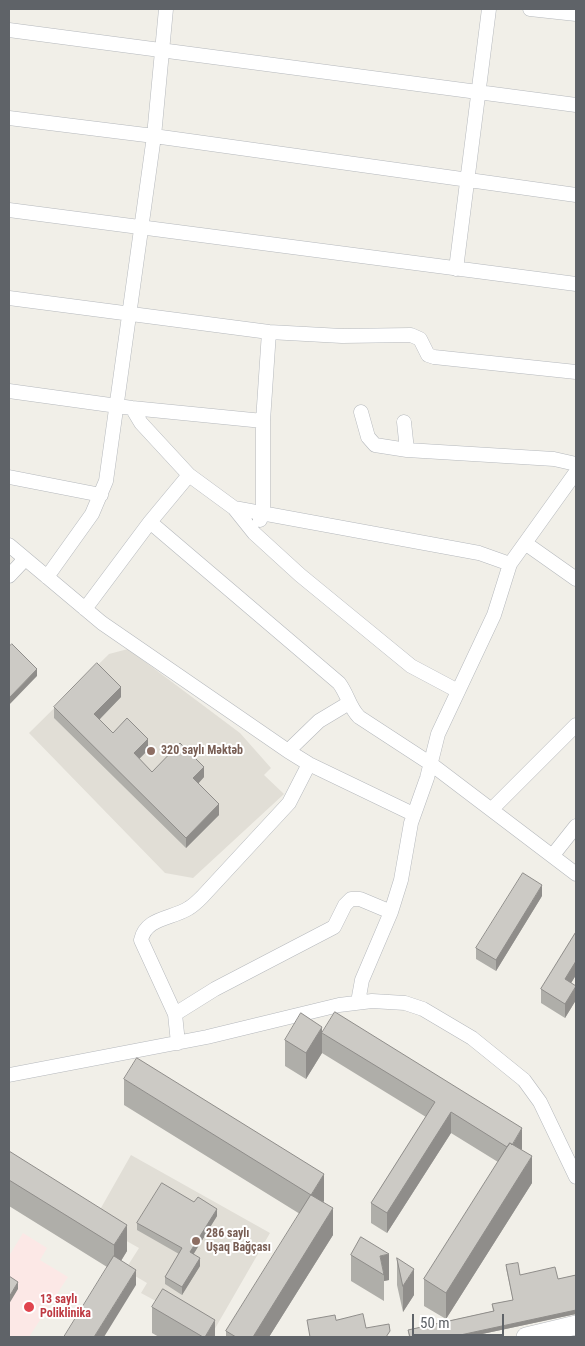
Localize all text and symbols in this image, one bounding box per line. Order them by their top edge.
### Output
place label: 320 saylı Məktəb [161,744,243,758]
marker: 320 saylı Məktəb [145,745,157,757]
place label: 286 saylı Uşaq Bağçası [206,1227,271,1255]
marker: 286 saylı Uşaq Bağçası [190,1235,202,1247]
place label: 13 saylı Poliklinika [40,1293,91,1321]
marker: 13 saylı Poliklinika [22,1300,36,1314]
scale bar [415,1304,508,1336]
text: 50 m [420,1314,450,1332]

